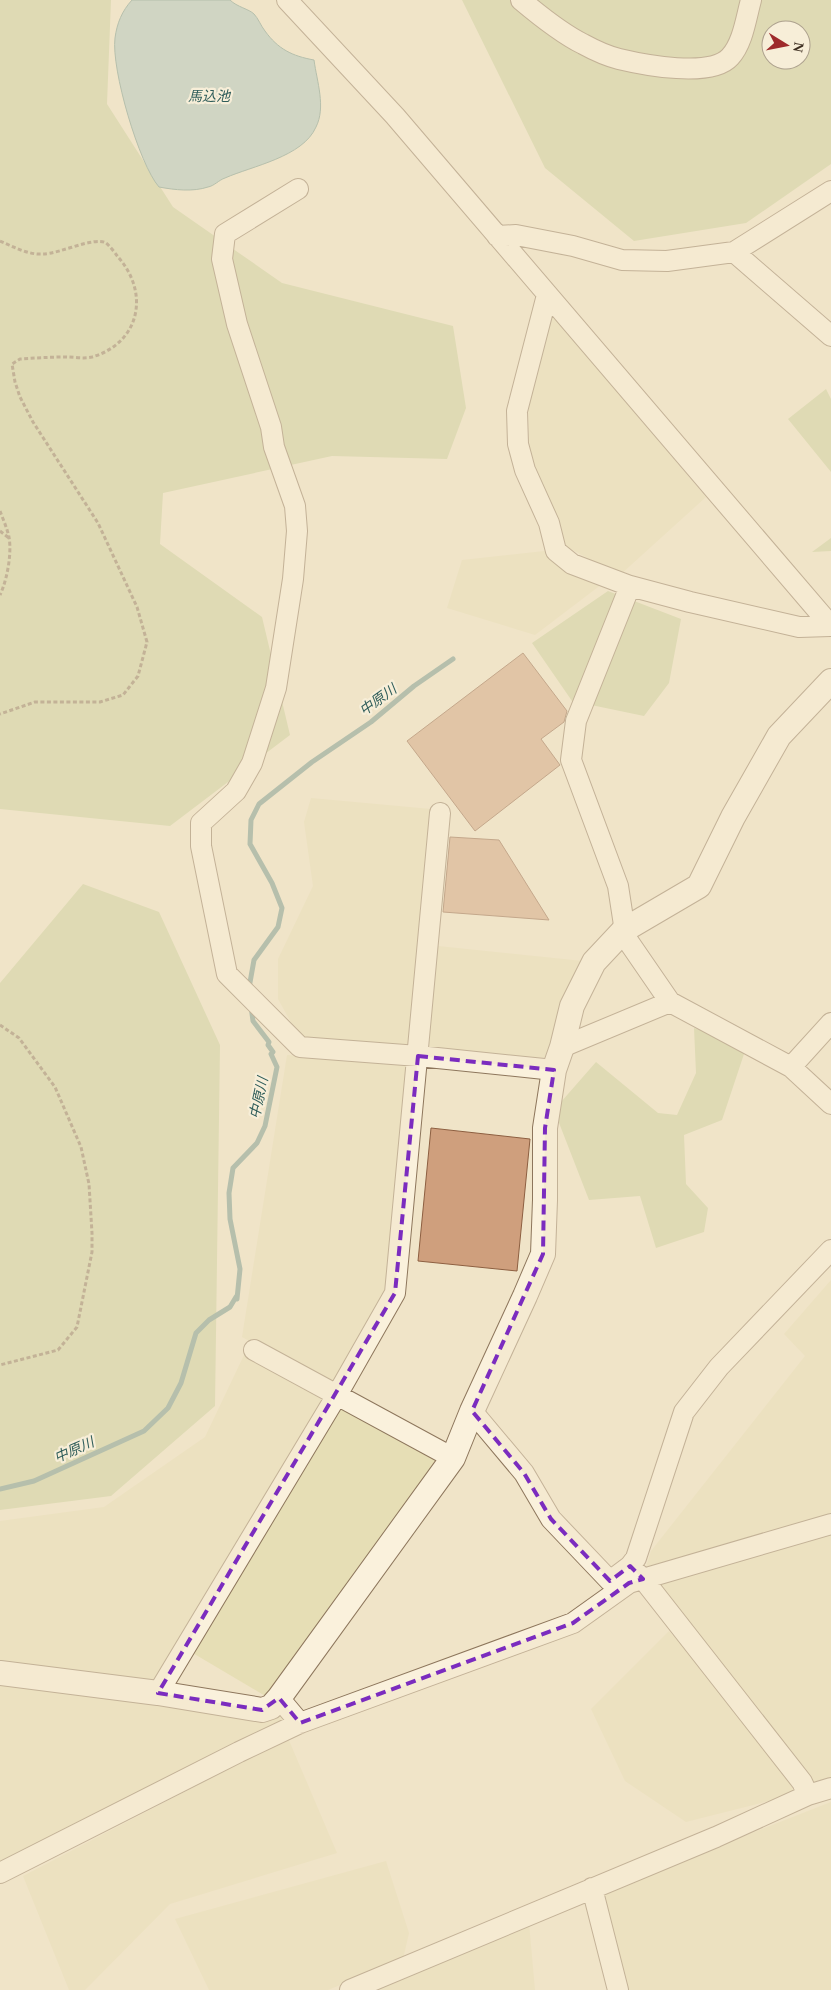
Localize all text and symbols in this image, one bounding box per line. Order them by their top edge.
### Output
north arrow [761,20,811,70]
text: N [790,41,807,53]
water label: 馬込池 [188,89,232,104]
water label: 中原川 [357,680,401,718]
water label: 中原川 [247,1074,271,1120]
water label: 中原川 [52,1434,98,1465]

